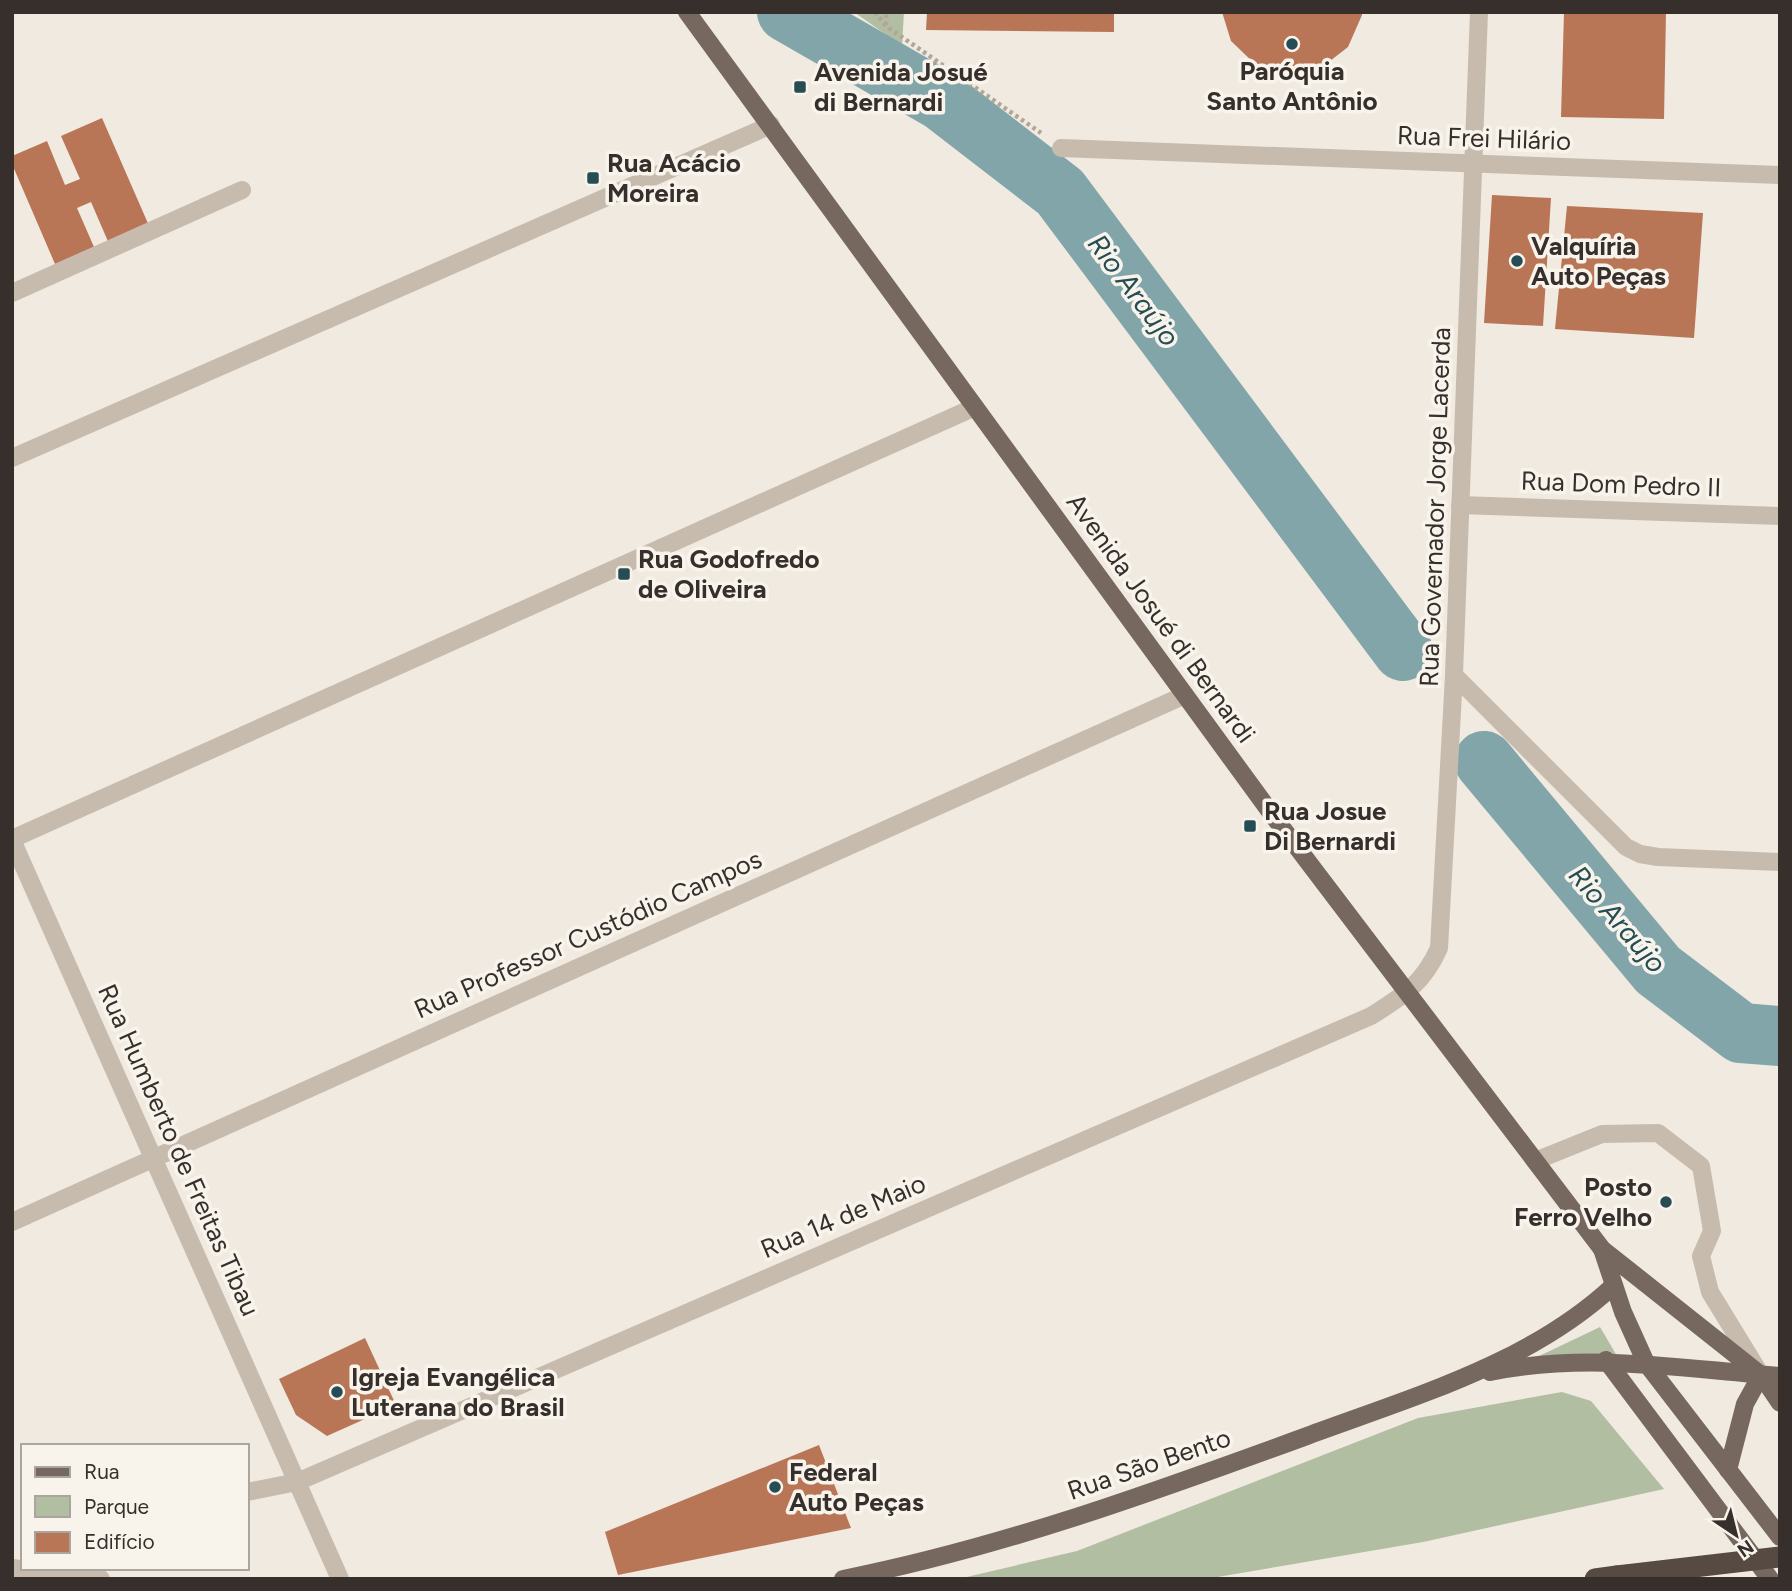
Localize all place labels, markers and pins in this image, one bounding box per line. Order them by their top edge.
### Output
marker: Paróquia Santo Antônio [1284,36,1300,52]
place label: Paróquia Santo Antônio [1206,55,1378,117]
place label: Avenida Josué di Bernardi [814,56,988,118]
marker: Avenida Josué di Bernardi [792,79,808,95]
place label: Rua Acácio Moreira [607,147,741,209]
marker: Rua Acácio Moreira [585,170,601,186]
place label: Valquíria Auto Peças [1531,230,1666,292]
marker: Valquíria Auto Peças [1509,253,1525,269]
place label: Rua Godofredo de Oliveira [638,543,820,605]
marker: Rua Godofredo de Oliveira [616,566,632,582]
place label: Rua Josue Di Bernardi [1264,795,1396,857]
marker: Rua Josue Di Bernardi [1242,818,1258,834]
place label: Posto Ferro Velho [1514,1171,1652,1233]
marker: Posto Ferro Velho [1658,1194,1674,1210]
place label: Igreja Evangélica Luterana do Brasil [351,1361,565,1423]
marker: Igreja Evangélica Luterana do Brasil [329,1384,345,1400]
place label: Federal Auto Peças [789,1456,924,1518]
marker: Federal Auto Peças [767,1479,783,1495]

